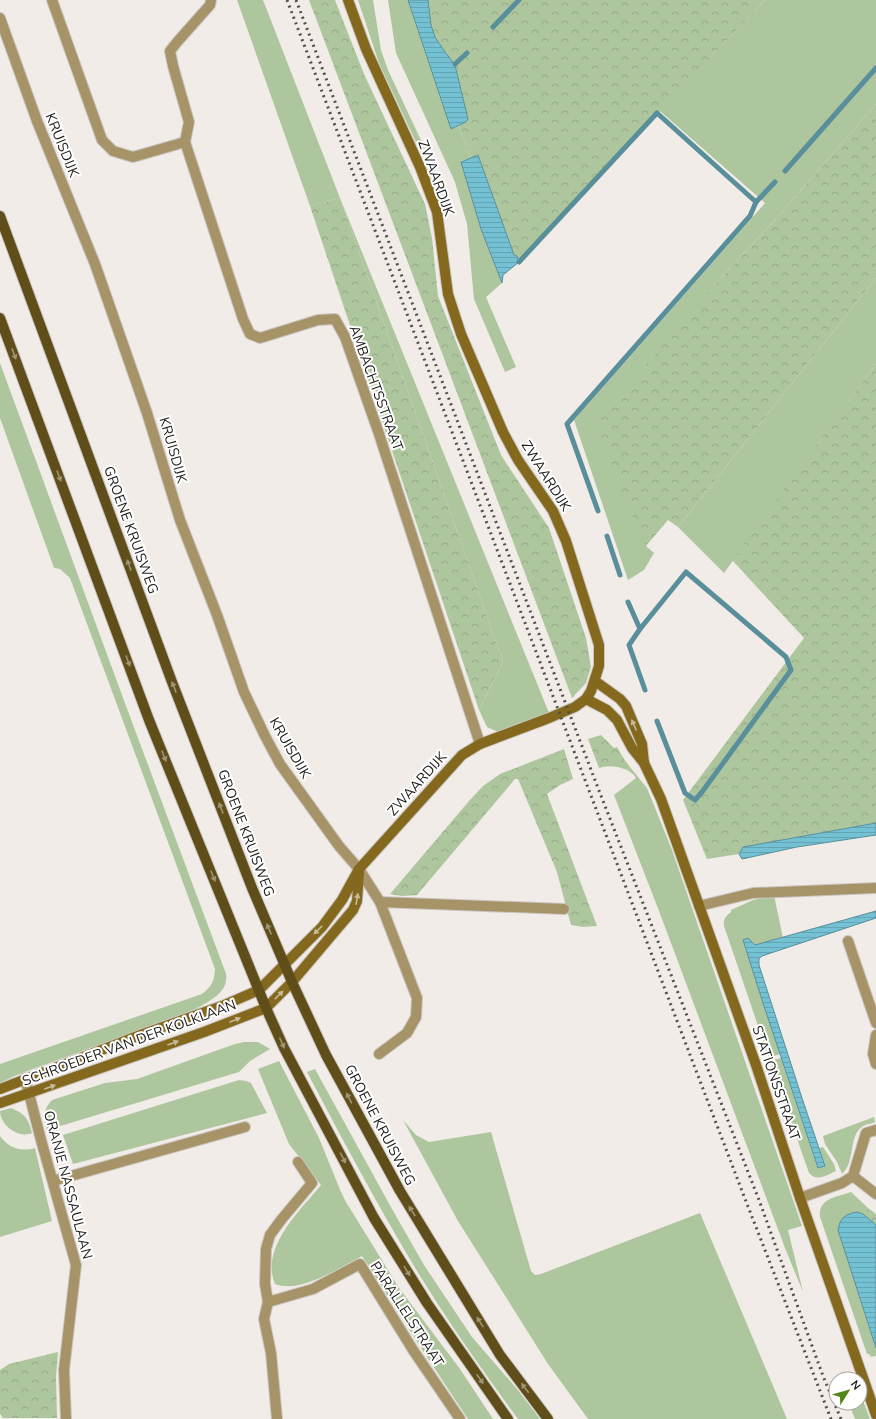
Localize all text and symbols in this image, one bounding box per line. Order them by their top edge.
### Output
street label: KRUISDIJK [40,110,84,180]
street label: ZWAARDIJK [413,137,459,219]
street label: AMBACHTSSTRAAT [344,323,408,454]
one-way arrow [11,349,17,361]
street label: KRUISDIJK [155,415,192,485]
street label: ZWAARDIJK [517,437,575,515]
street label: GROENE KRUISWEG [99,464,163,596]
one-way arrow [56,471,62,483]
one-way arrow [125,558,131,570]
one-way arrow [125,656,131,668]
one-way arrow [170,680,176,692]
street label: KRUISDIJK [265,714,315,782]
one-way arrow [631,719,637,731]
street label: ZWAARDIJK [383,748,451,820]
one-way arrow [161,751,167,762]
street label: GROENE KRUISWEG [213,767,279,899]
one-way arrow [218,801,224,813]
one-way arrow [210,871,216,882]
one-way arrow [354,893,360,905]
one-way arrow [265,922,271,934]
one-way arrow [313,925,323,935]
one-way arrow [274,990,284,1000]
street label: SCHROEDER VAN DER KOLKLAAN [19,995,239,1091]
one-way arrow [229,1017,241,1023]
street label: STATIONSSTRAAT [747,1023,805,1144]
one-way arrow [279,1038,285,1049]
one-way arrow [167,1040,179,1046]
street label: GROENE KRUISWEG [340,1061,420,1189]
one-way arrow [45,1083,57,1089]
one-way arrow [345,1092,352,1104]
street label: ORANJE NASSAULAAN [39,1109,97,1261]
one-way arrow [340,1152,346,1164]
one-way arrow [408,1205,415,1217]
street label: PARALLELSTRAAT [366,1258,449,1371]
one-way arrow [403,1266,411,1276]
one-way arrow [476,1317,484,1327]
north arrow [828,1371,868,1411]
one-way arrow [476,1374,484,1384]
text: N [847,1377,864,1393]
one-way arrow [521,1382,529,1393]

